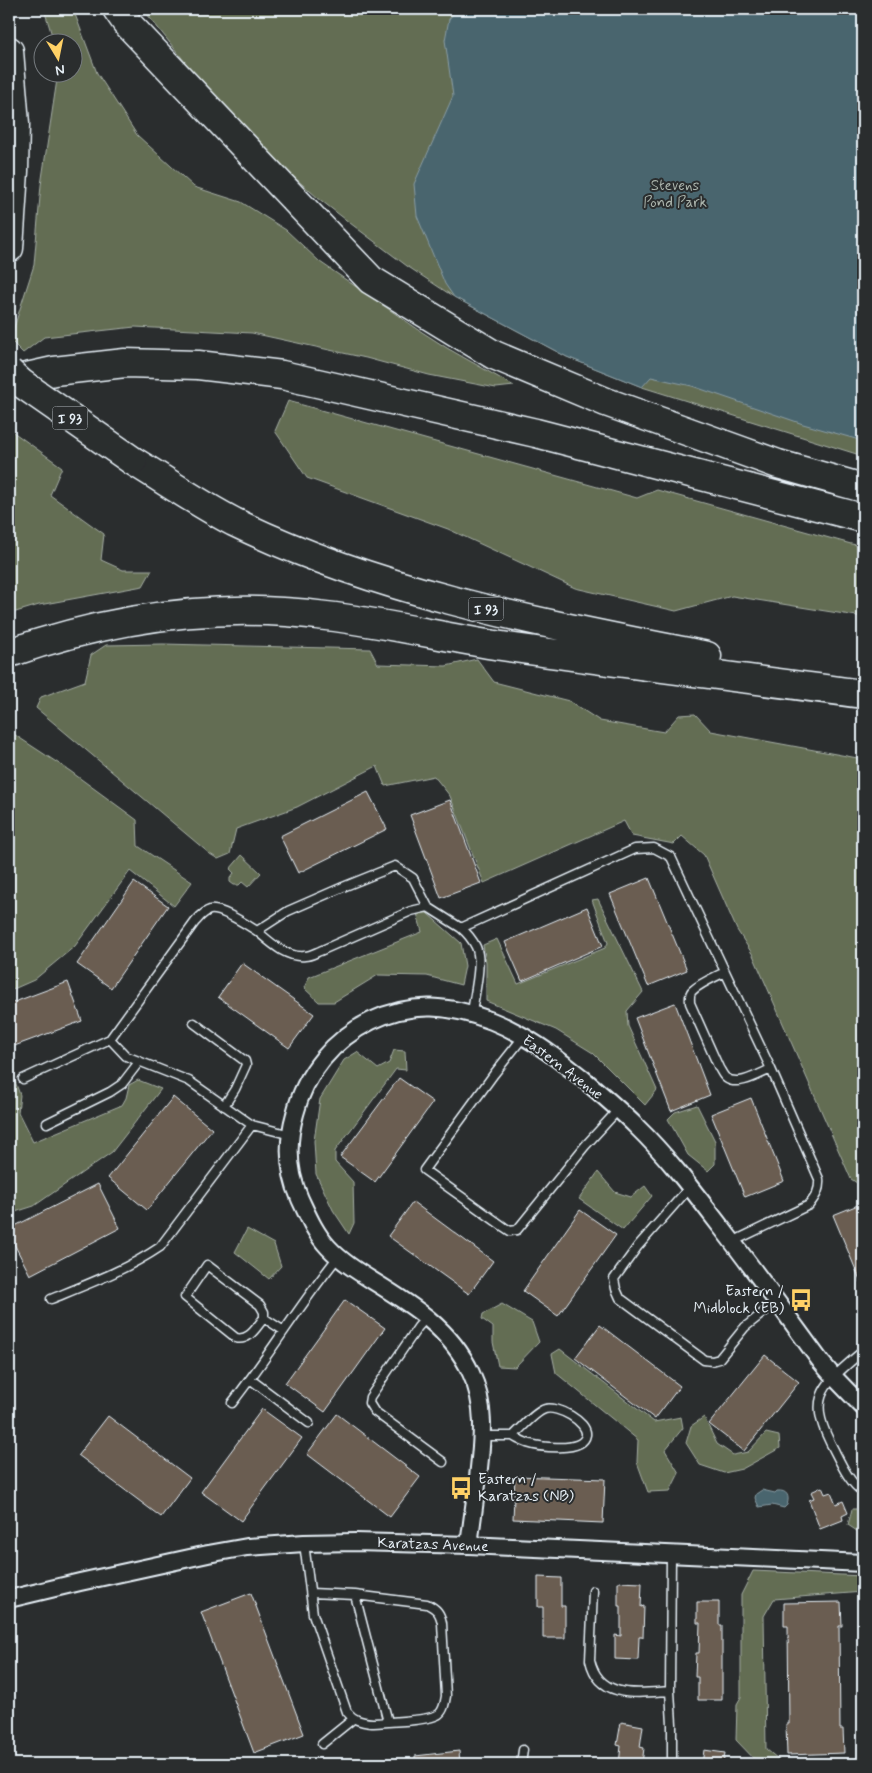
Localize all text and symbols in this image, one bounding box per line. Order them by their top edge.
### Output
north arrow [32,32,82,82]
text: N [54,60,66,79]
park label: Stevens Pond Park [643,176,707,213]
road number: I 93 [52,406,88,429]
road number: I 93 [468,598,504,620]
street label: Eastern Avenue [518,1031,607,1105]
place label: Eastern / Midblock (EB) [694,1282,785,1319]
bus stop icon: Eastern / Midblock (EB) [788,1287,814,1313]
place label: Eastern / Karatzas (NB) [478,1470,575,1507]
bus stop icon: Eastern / Karatzas (NB) [448,1475,474,1501]
street label: Karatzas Avenue [377,1533,489,1557]

